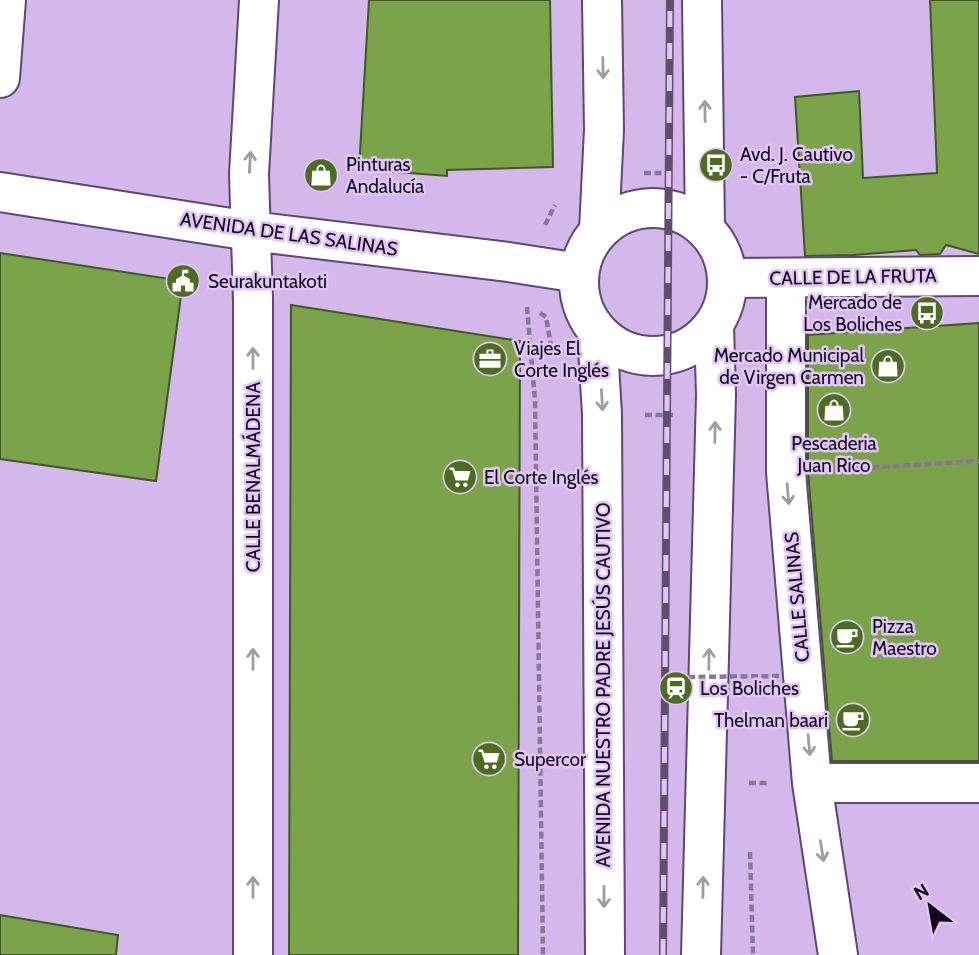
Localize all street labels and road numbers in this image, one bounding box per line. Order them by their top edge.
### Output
street label: AVENIDA DE LAS SALINAS [179,207,399,261]
street label: CALLE DE LA FRUTA [769,264,937,290]
street label: CALLE BENALMÁDENA [241,382,265,572]
street label: AVENIDA NUESTRO PADRE JESÚS CAUTIVO [591,502,615,868]
street label: CALLE SALINAS [780,531,814,663]

